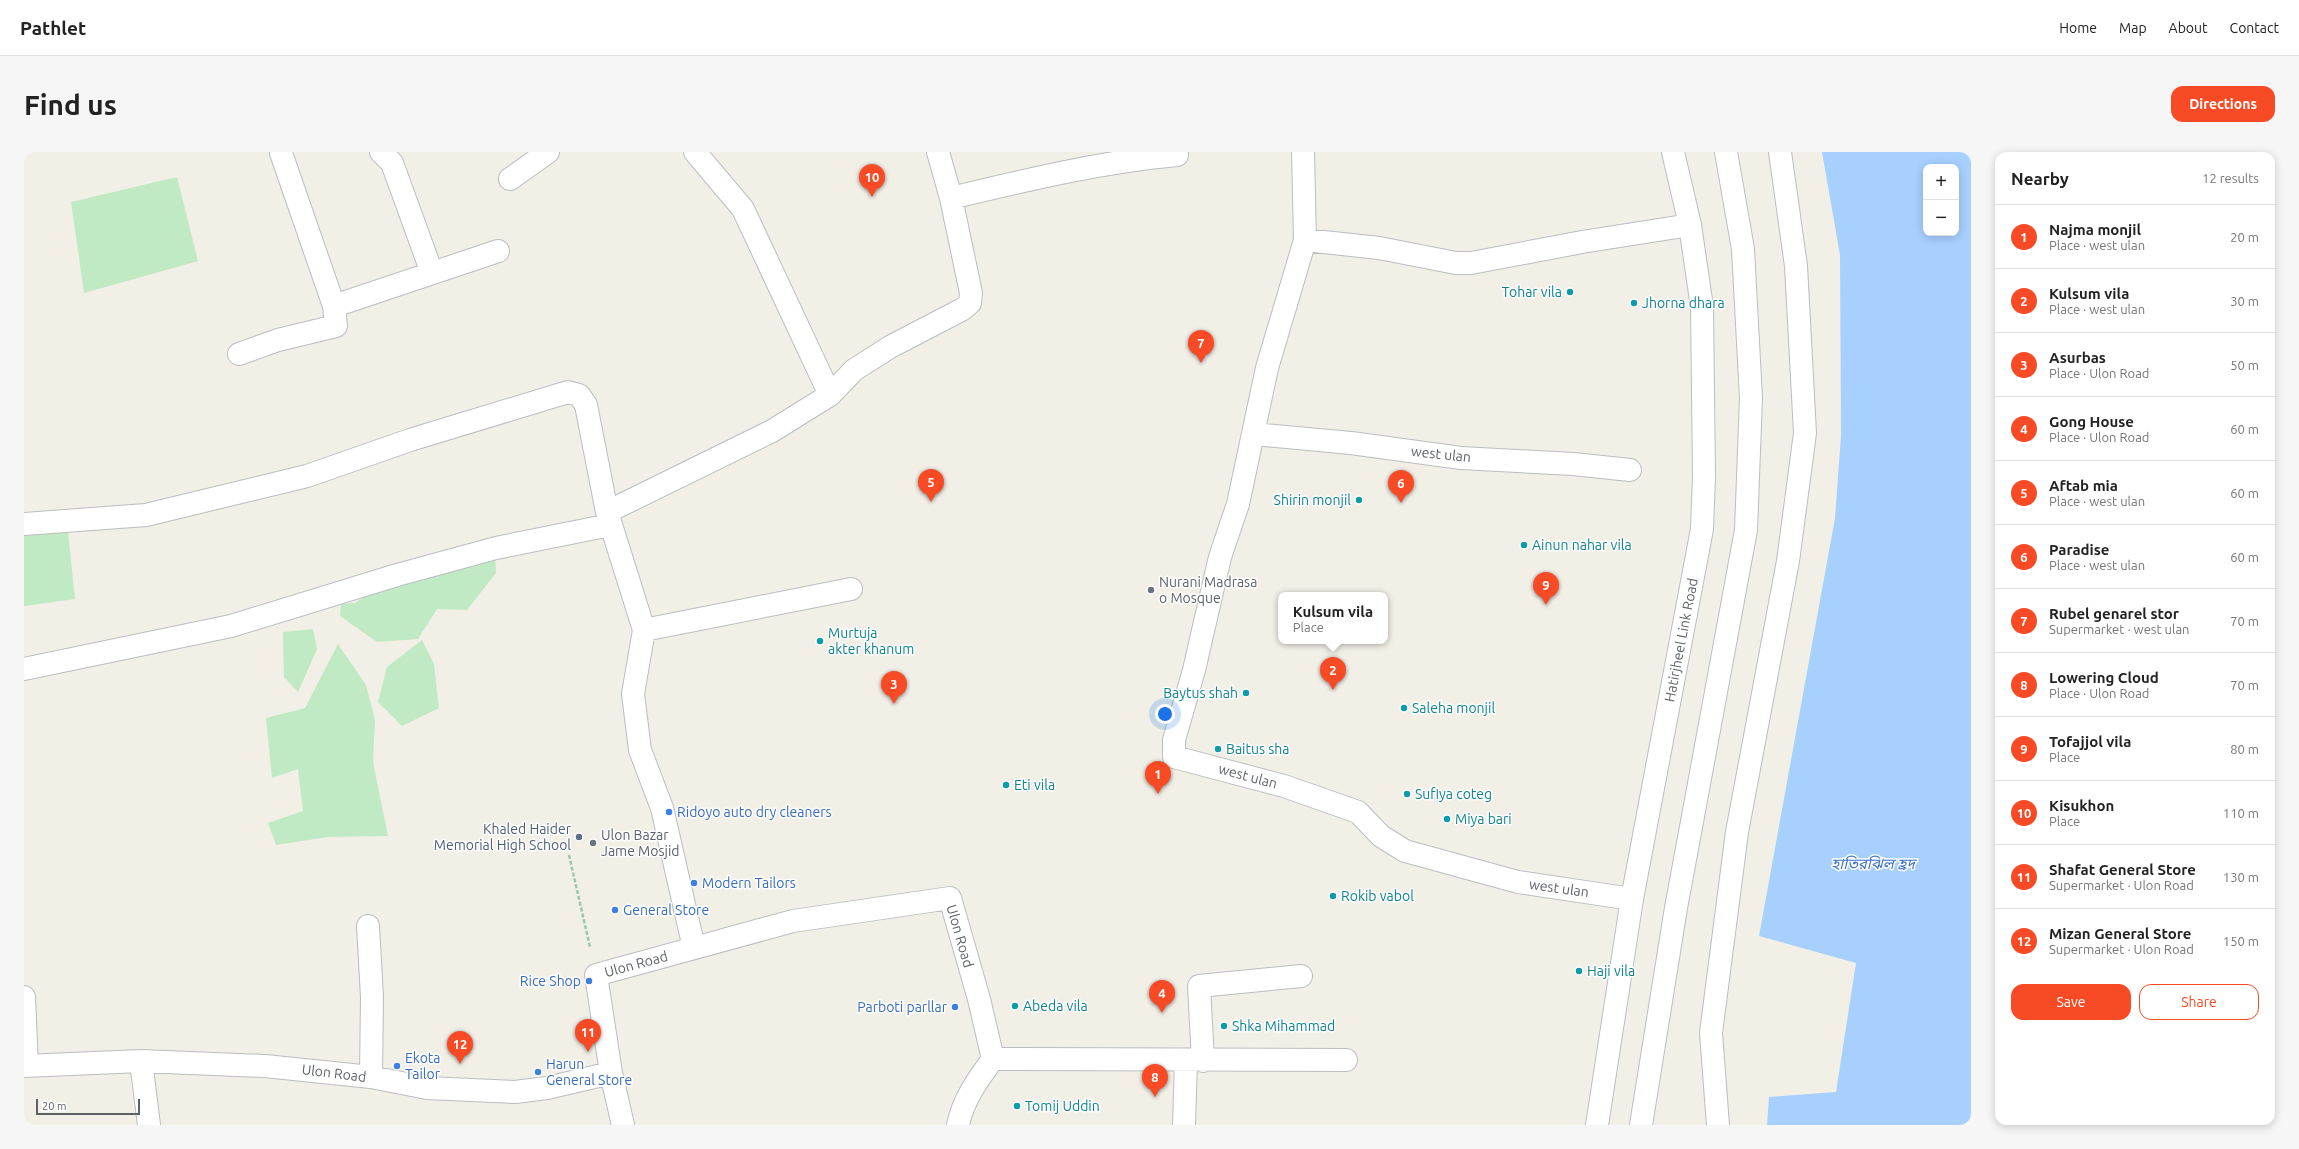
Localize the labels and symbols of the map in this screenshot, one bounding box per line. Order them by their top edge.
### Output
pin: 10 [859,164,885,197]
place label: Tohar vila [1502,284,1562,300]
marker: Tohar vila [1565,287,1575,297]
place label: Jhorna dhara [1642,295,1725,311]
marker: Jhorna dhara [1629,298,1639,308]
pin: 7 [1188,330,1214,363]
street label: west ulan [1410,443,1472,465]
pin: 5 [918,469,944,502]
pin: 6 [1388,470,1414,503]
place label: Shirin monjil [1274,492,1351,508]
marker: Shirin monjil [1354,495,1364,505]
place label: Ainun nahar vila [1532,537,1632,553]
marker: Ainun nahar vila [1519,540,1529,550]
pin: 9 [1533,572,1559,605]
place label: Nurani Madrasa o Mosque [1159,574,1257,606]
street label: Hatirjheel Link Road [1661,577,1701,703]
marker: Nurani Madrasa o Mosque [1146,585,1156,595]
place label: Murtuja akter khanum [828,625,914,657]
marker: Murtuja akter khanum [815,636,825,646]
pin: 2 [1320,657,1346,690]
pin: 3 [881,671,907,704]
place label: Baytus shah [1163,685,1238,701]
marker: Baytus shah [1241,688,1251,698]
place label: Saleha monjil [1412,700,1495,716]
marker: Saleha monjil [1399,703,1409,713]
your location [1155,704,1175,724]
place label: Baitus sha [1226,741,1290,757]
marker: Baitus sha [1213,744,1223,754]
street label: west ulan [1217,760,1279,792]
pin: 1 [1145,761,1171,794]
place label: Eti vila [1014,777,1055,793]
marker: Eti vila [1001,780,1011,790]
place label: Sufiya coteg [1415,786,1492,802]
marker: Sufiya coteg [1402,789,1412,799]
place label: Ridoyo auto dry cleaners [677,804,832,820]
marker: Ridoyo auto dry cleaners [664,807,674,817]
place label: Miya bari [1455,811,1512,827]
marker: Miya bari [1442,814,1452,824]
place label: Khaled Haider Memorial High School [434,821,572,853]
place label: Ulon Bazar Jame Mosjid [601,827,680,859]
marker: Khaled Haider Memorial High School [574,832,584,842]
marker: Ulon Bazar Jame Mosjid [588,838,598,848]
water label: হাতিরঝিল হ্রদ [1831,855,1917,872]
place label: Modern Tailors [702,875,796,891]
street label: west ulan [1528,876,1590,900]
marker: Modern Tailors [689,878,699,888]
place label: Rokib vabol [1341,888,1414,904]
marker: Rokib vabol [1328,891,1338,901]
place label: General Store [623,902,709,918]
street label: Ulon Road [943,903,977,969]
marker: General Store [610,905,620,915]
street label: Ulon Road [603,948,669,980]
place label: Haji vila [1587,963,1635,979]
marker: Haji vila [1574,966,1584,976]
place label: Rice Shop [520,973,581,989]
marker: Rice Shop [584,976,594,986]
pin: 4 [1149,980,1175,1013]
place label: Abeda vila [1023,998,1088,1014]
place label: Parboti parllar [857,999,948,1015]
marker: Abeda vila [1010,1001,1020,1011]
marker: Parboti parllar [950,1002,960,1012]
place label: Shka Mihammad [1232,1018,1335,1034]
pin: 11 [575,1019,601,1052]
marker: Shka Mihammad [1219,1021,1229,1031]
pin: 12 [447,1031,473,1064]
place label: Ekota Tailor [405,1050,441,1082]
place label: Harun General Store [546,1056,632,1088]
street label: Ulon Road [301,1061,367,1085]
marker: Ekota Tailor [392,1061,402,1071]
pin: 8 [1142,1064,1168,1097]
marker: Harun General Store [533,1067,543,1077]
scale bar [36,1097,140,1116]
place label: Tomij Uddin [1025,1098,1100,1114]
marker: Tomij Uddin [1012,1101,1022,1111]

